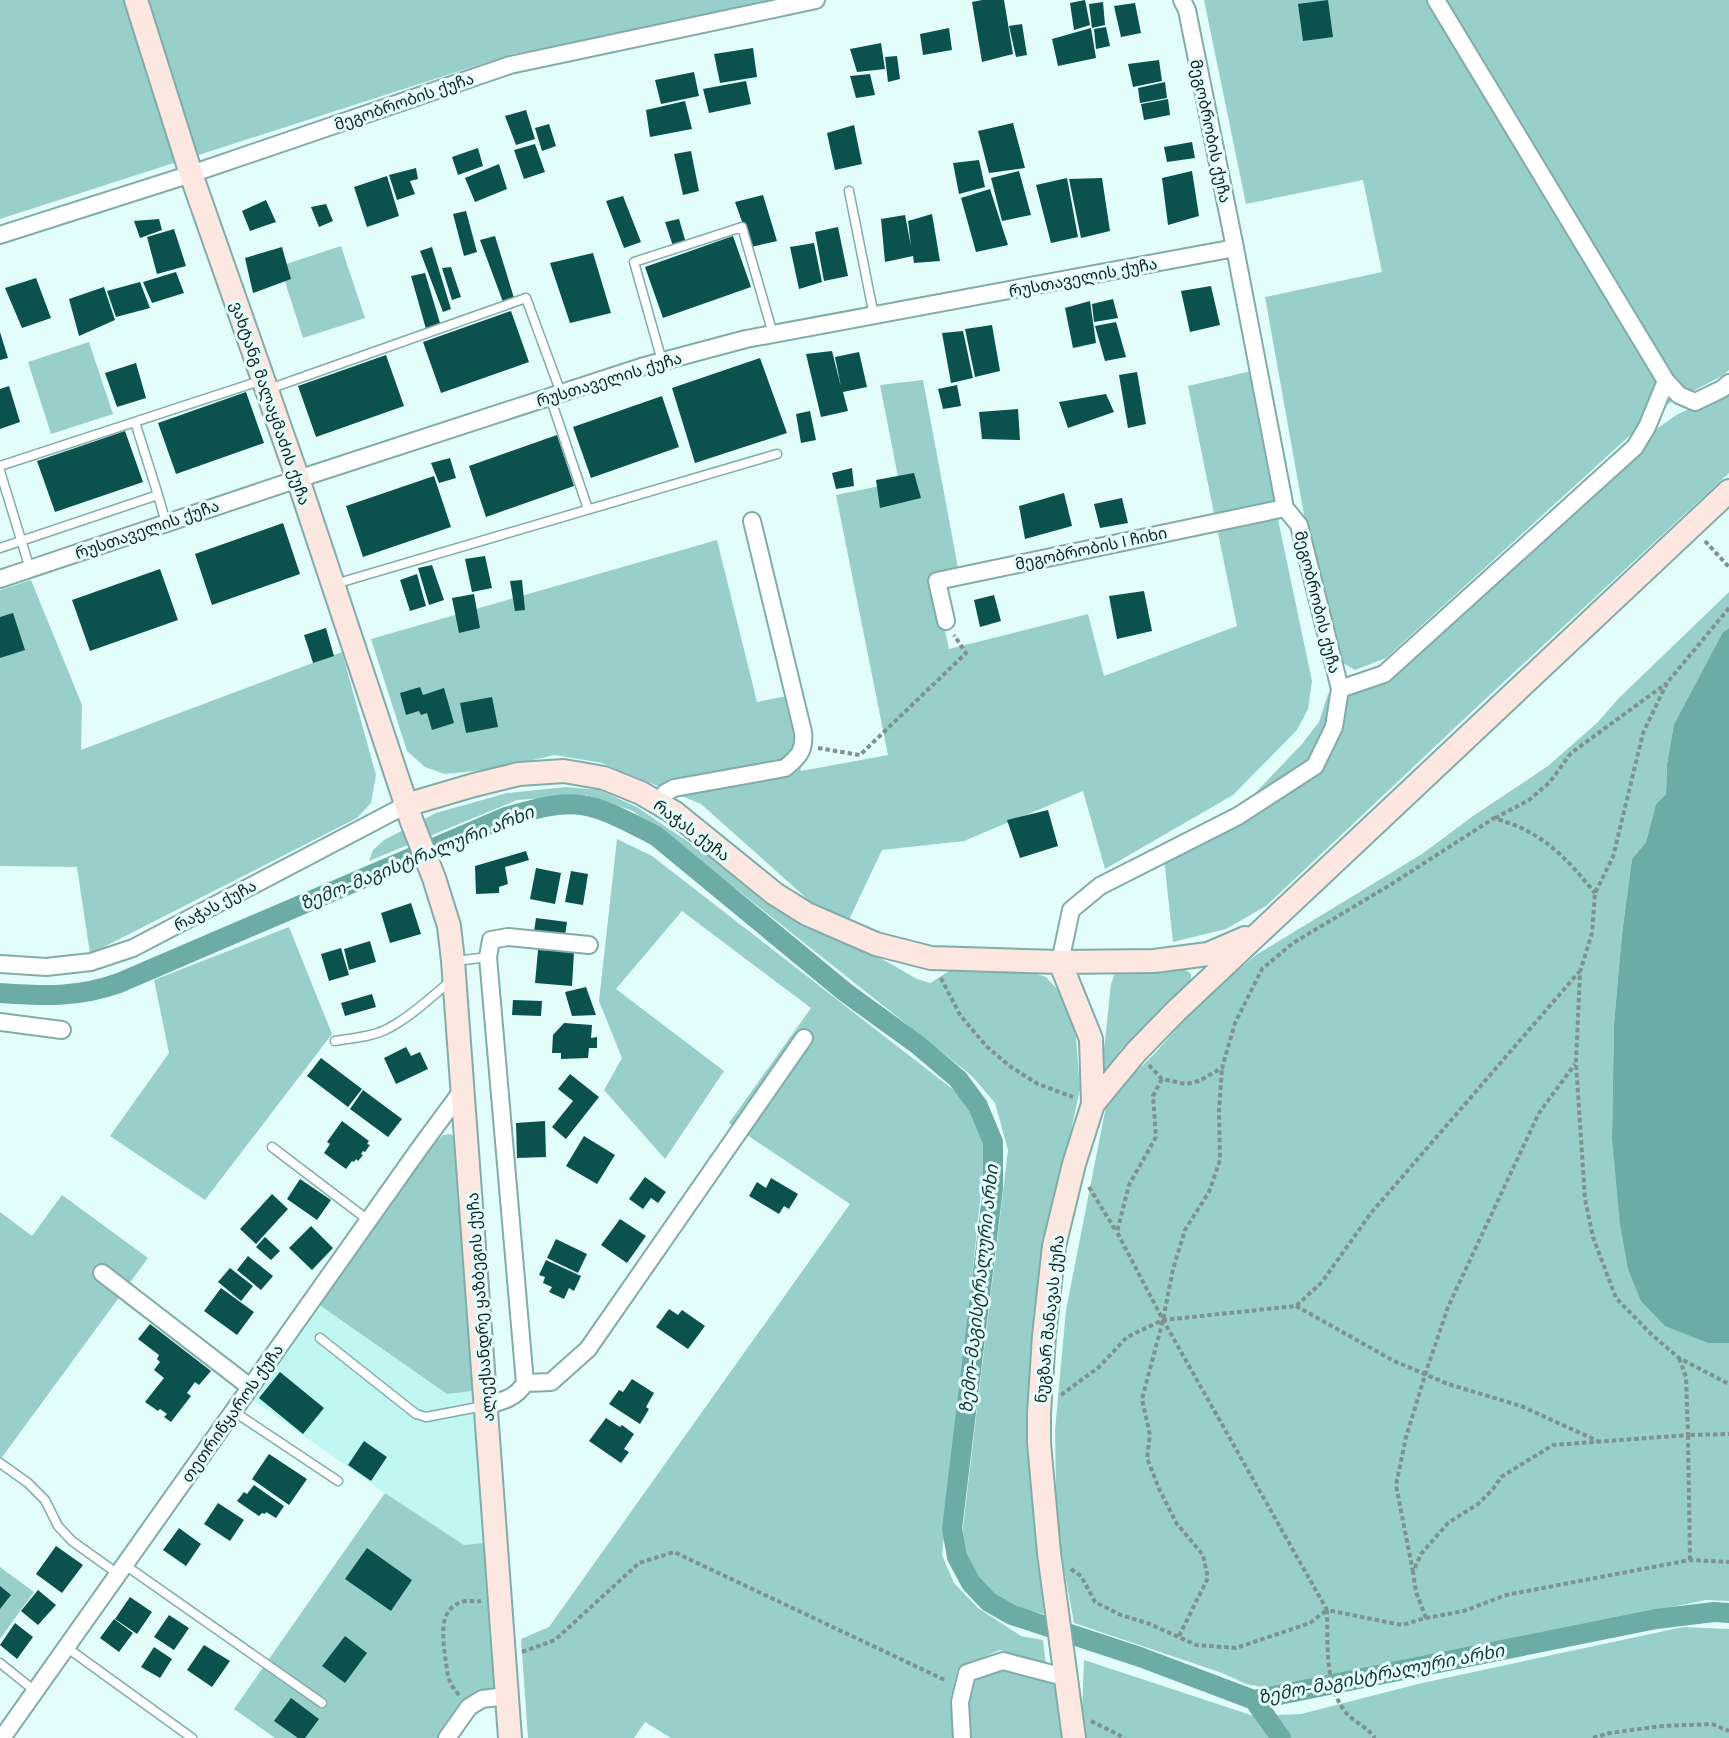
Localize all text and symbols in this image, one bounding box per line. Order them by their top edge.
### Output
street label: მეგობრობის ქუჩა [1184,57,1236,205]
street label: მეგობრობის ქუჩა [332,68,477,136]
street label: რუსთაველის ქუჩა [1007,253,1159,303]
street label: ვახტანგ მალაყმაძის ქუჩა [225,298,315,508]
street label: რუსთაველის ქუჩა [534,347,685,413]
street label: რუსთაველის ქუჩა [72,495,222,565]
street label: მეგობრობის I ჩიხი [1013,522,1169,576]
street label: მეგობრობის ქუჩა [1289,529,1345,676]
street label: რაჭას ქუჩა [649,795,734,867]
water label: ზემო-მაგისტრალური არხი [297,800,538,916]
street label: რაჭას ქუჩა [170,875,261,937]
water label: ზემო-მაგისტრალური არხი [954,1163,1004,1415]
street label: ალექსანდრე ყაზბეგის ქუჩა [462,1192,500,1422]
street label: ნუგზარ შანავას ქუჩა [1030,1234,1070,1404]
street label: თეთრიწყაროს ქუჩა [177,1340,289,1487]
water label: ზემო-მაგისტრალური არხი [1256,1638,1507,1710]

